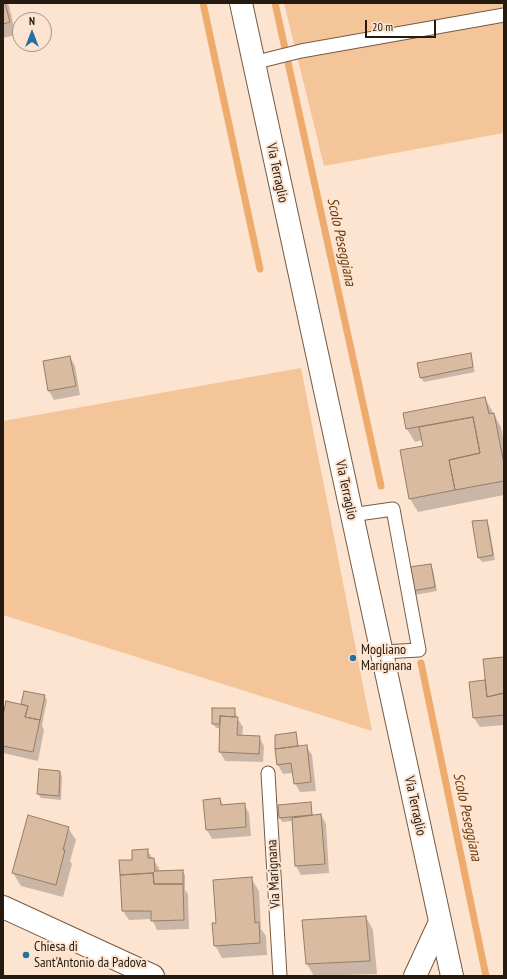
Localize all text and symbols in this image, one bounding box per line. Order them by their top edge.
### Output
north arrow [12,12,52,52]
scale bar [367,12,438,38]
text: N [29,14,35,28]
text: 20 m [372,19,393,34]
street label: Via Terraglio [263,142,291,204]
water label: Scolo Peseggiana [323,196,359,288]
street label: Via Terraglio [332,459,360,521]
place label: Mogliano Marignana [361,642,412,674]
marker: Mogliano Marignana [348,653,358,663]
water label: Scolo Peseggiana [449,771,485,863]
street label: Via Terraglio [401,775,429,837]
street label: Via Marignana [264,839,284,909]
place label: Chiesa di Sant'Antonio da Padova [34,939,147,972]
marker: Chiesa di Sant'Antonio da Padova [21,950,31,960]

